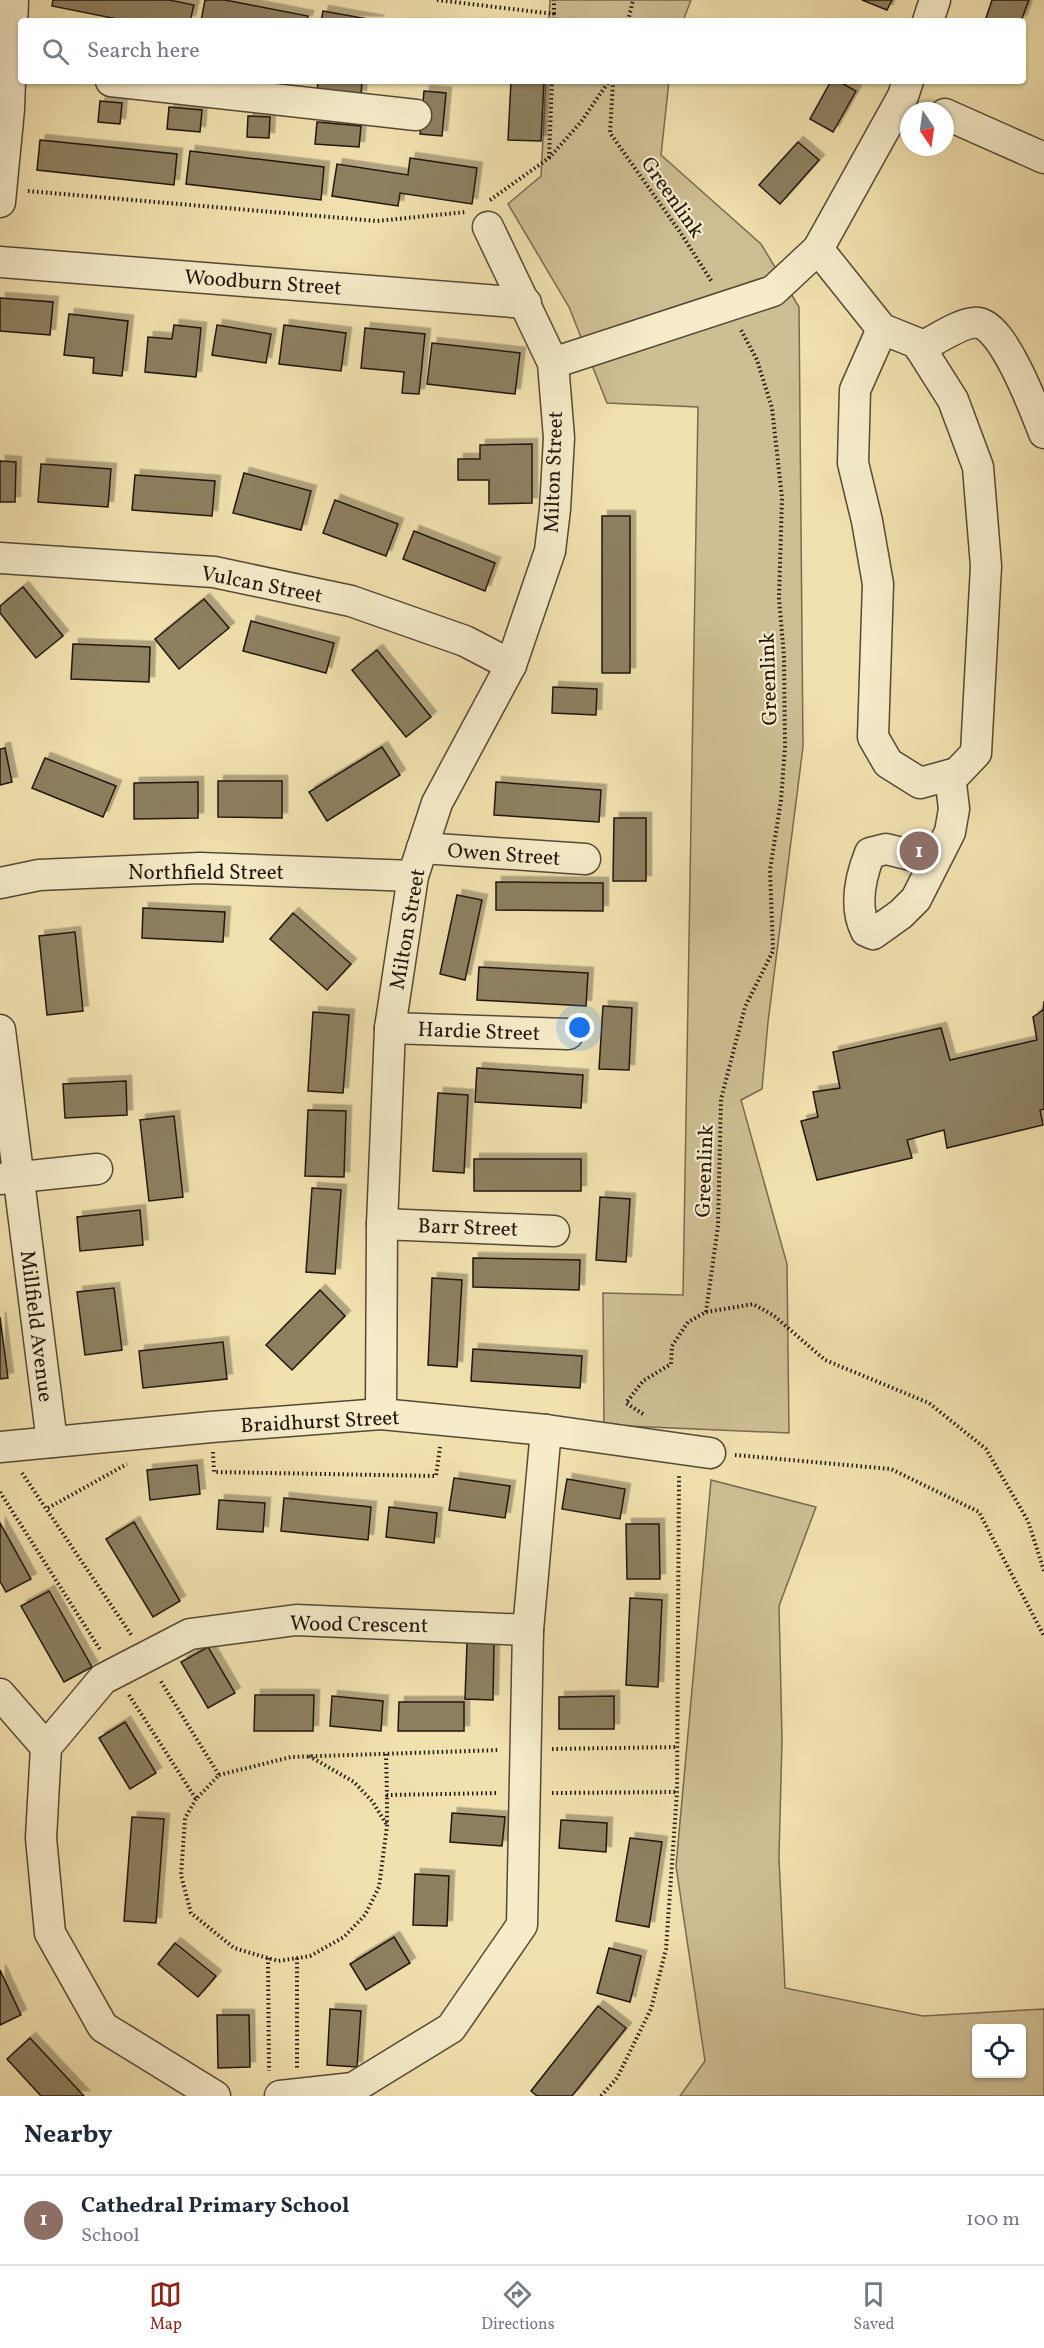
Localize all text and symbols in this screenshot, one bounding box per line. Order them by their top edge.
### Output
search box [18,18,1026,84]
icon: search [39,35,72,68]
text: Search here [87,36,200,67]
north arrow [900,102,954,156]
street label: Greenlink [633,151,711,245]
street label: Woodburn Street [183,264,342,303]
street label: Milton Street [538,410,571,534]
street label: Vulcan Street [199,559,325,611]
street label: Greenlink [753,631,786,726]
pin: 1 [900,828,938,874]
street label: Owen Street [446,837,561,874]
street label: Northfield Street [128,859,284,888]
street label: Milton Street [384,867,433,992]
your location [565,1013,594,1042]
street label: Hardie Street [417,1016,541,1049]
street label: Greenlink [689,1123,722,1218]
street label: Barr Street [417,1212,519,1245]
street label: Millfield Avenue [12,1249,59,1404]
street label: Braidhurst Street [240,1404,400,1441]
street label: Wood Crescent [289,1610,428,1641]
map controls [972,2024,1026,2078]
button: locate [972,2024,1026,2078]
text: Nearby [24,2117,113,2153]
text: Cathedral Primary School [81,2191,349,2222]
text: 1 [39,2206,48,2234]
text: 100 m [966,2206,1020,2234]
text: School [81,2222,139,2250]
tab: Map [149,2278,182,2336]
tab: Directions [481,2278,555,2336]
tab: Saved [853,2278,895,2336]

